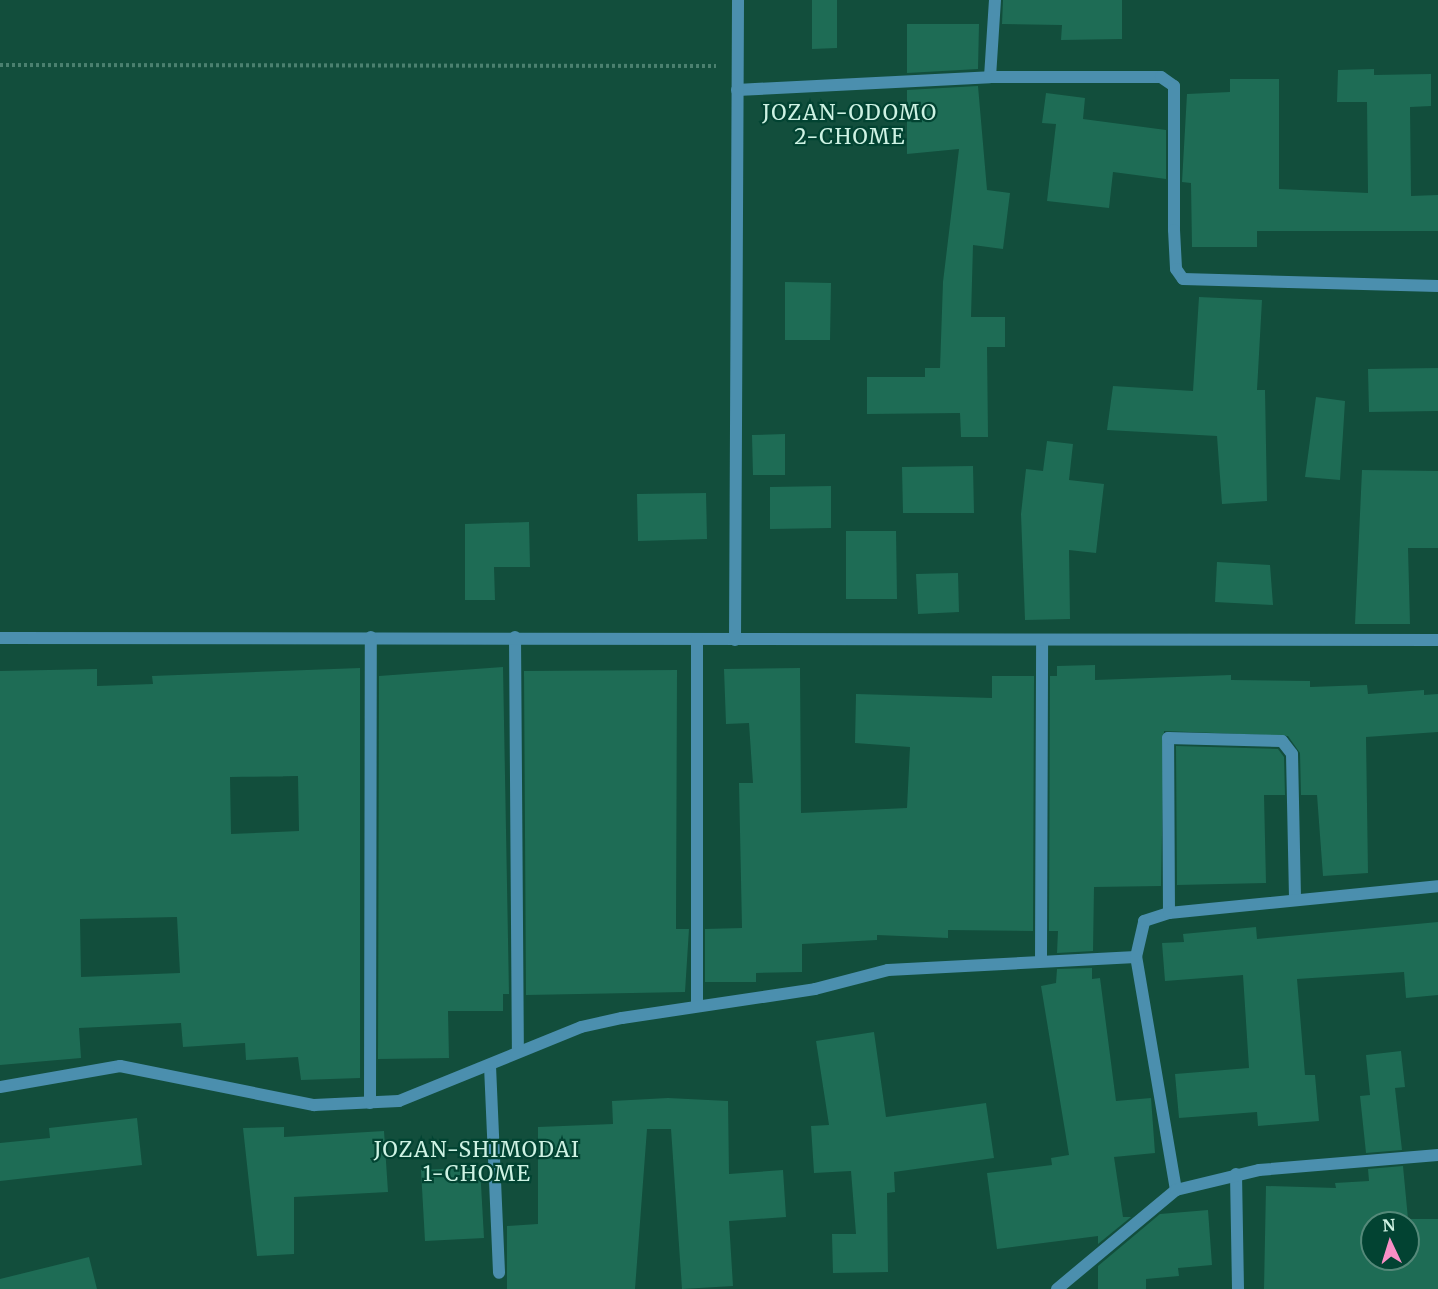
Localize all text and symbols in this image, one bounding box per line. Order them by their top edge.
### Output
district label: JOZAN-ODOMO 2-CHOME [762,100,938,150]
district label: JOZAN-SHIMODAI 1-CHOME [374,1137,580,1187]
north arrow [1360,1211,1420,1271]
text: N [1382,1215,1396,1235]

